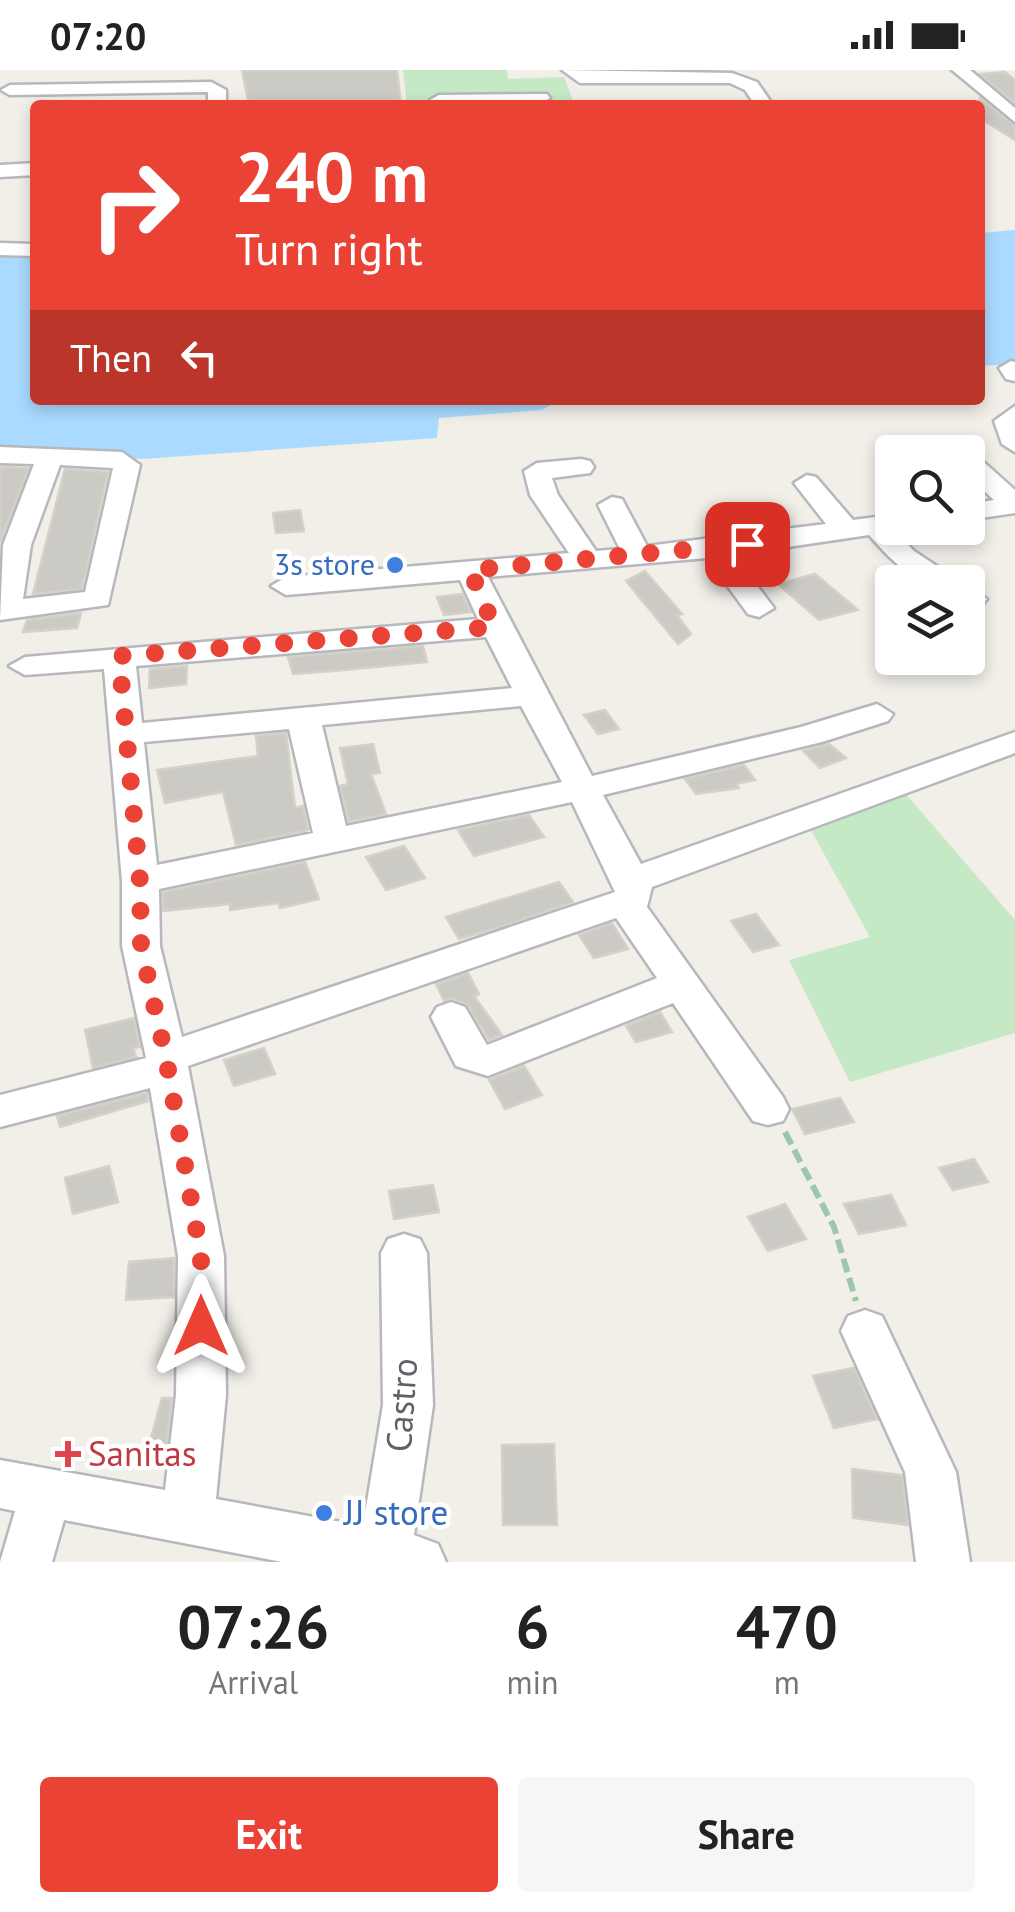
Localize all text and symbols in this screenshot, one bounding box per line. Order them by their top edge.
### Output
text: 07:20 [50,11,146,60]
text: 240 m [235,131,428,221]
icon: right [70,140,200,270]
text: Turn right [235,219,423,277]
icon: left [172,330,227,385]
text: Then [70,333,152,382]
map controls [875,435,985,675]
button: search [875,435,985,545]
pin [705,502,790,587]
icon: arrive [720,517,775,572]
place label: 3s store [274,544,375,583]
marker: 3s store [384,554,406,576]
button: layers [875,565,985,675]
position arrow [149,1274,253,1378]
street label: Castro [375,1356,427,1453]
place label: Sanitas [88,1430,196,1476]
marker: Sanitas [57,1443,79,1465]
place label: JJ store [342,1489,448,1535]
marker: JJ store [313,1502,335,1524]
text: 07:26 [177,1587,329,1665]
text: 6 [516,1587,550,1665]
text: 470 [736,1587,838,1665]
text: Arrival [208,1661,298,1703]
text: min [507,1661,559,1703]
text: m [774,1661,800,1703]
button: Exit [40,1777,498,1892]
button: Share [518,1777,975,1892]

